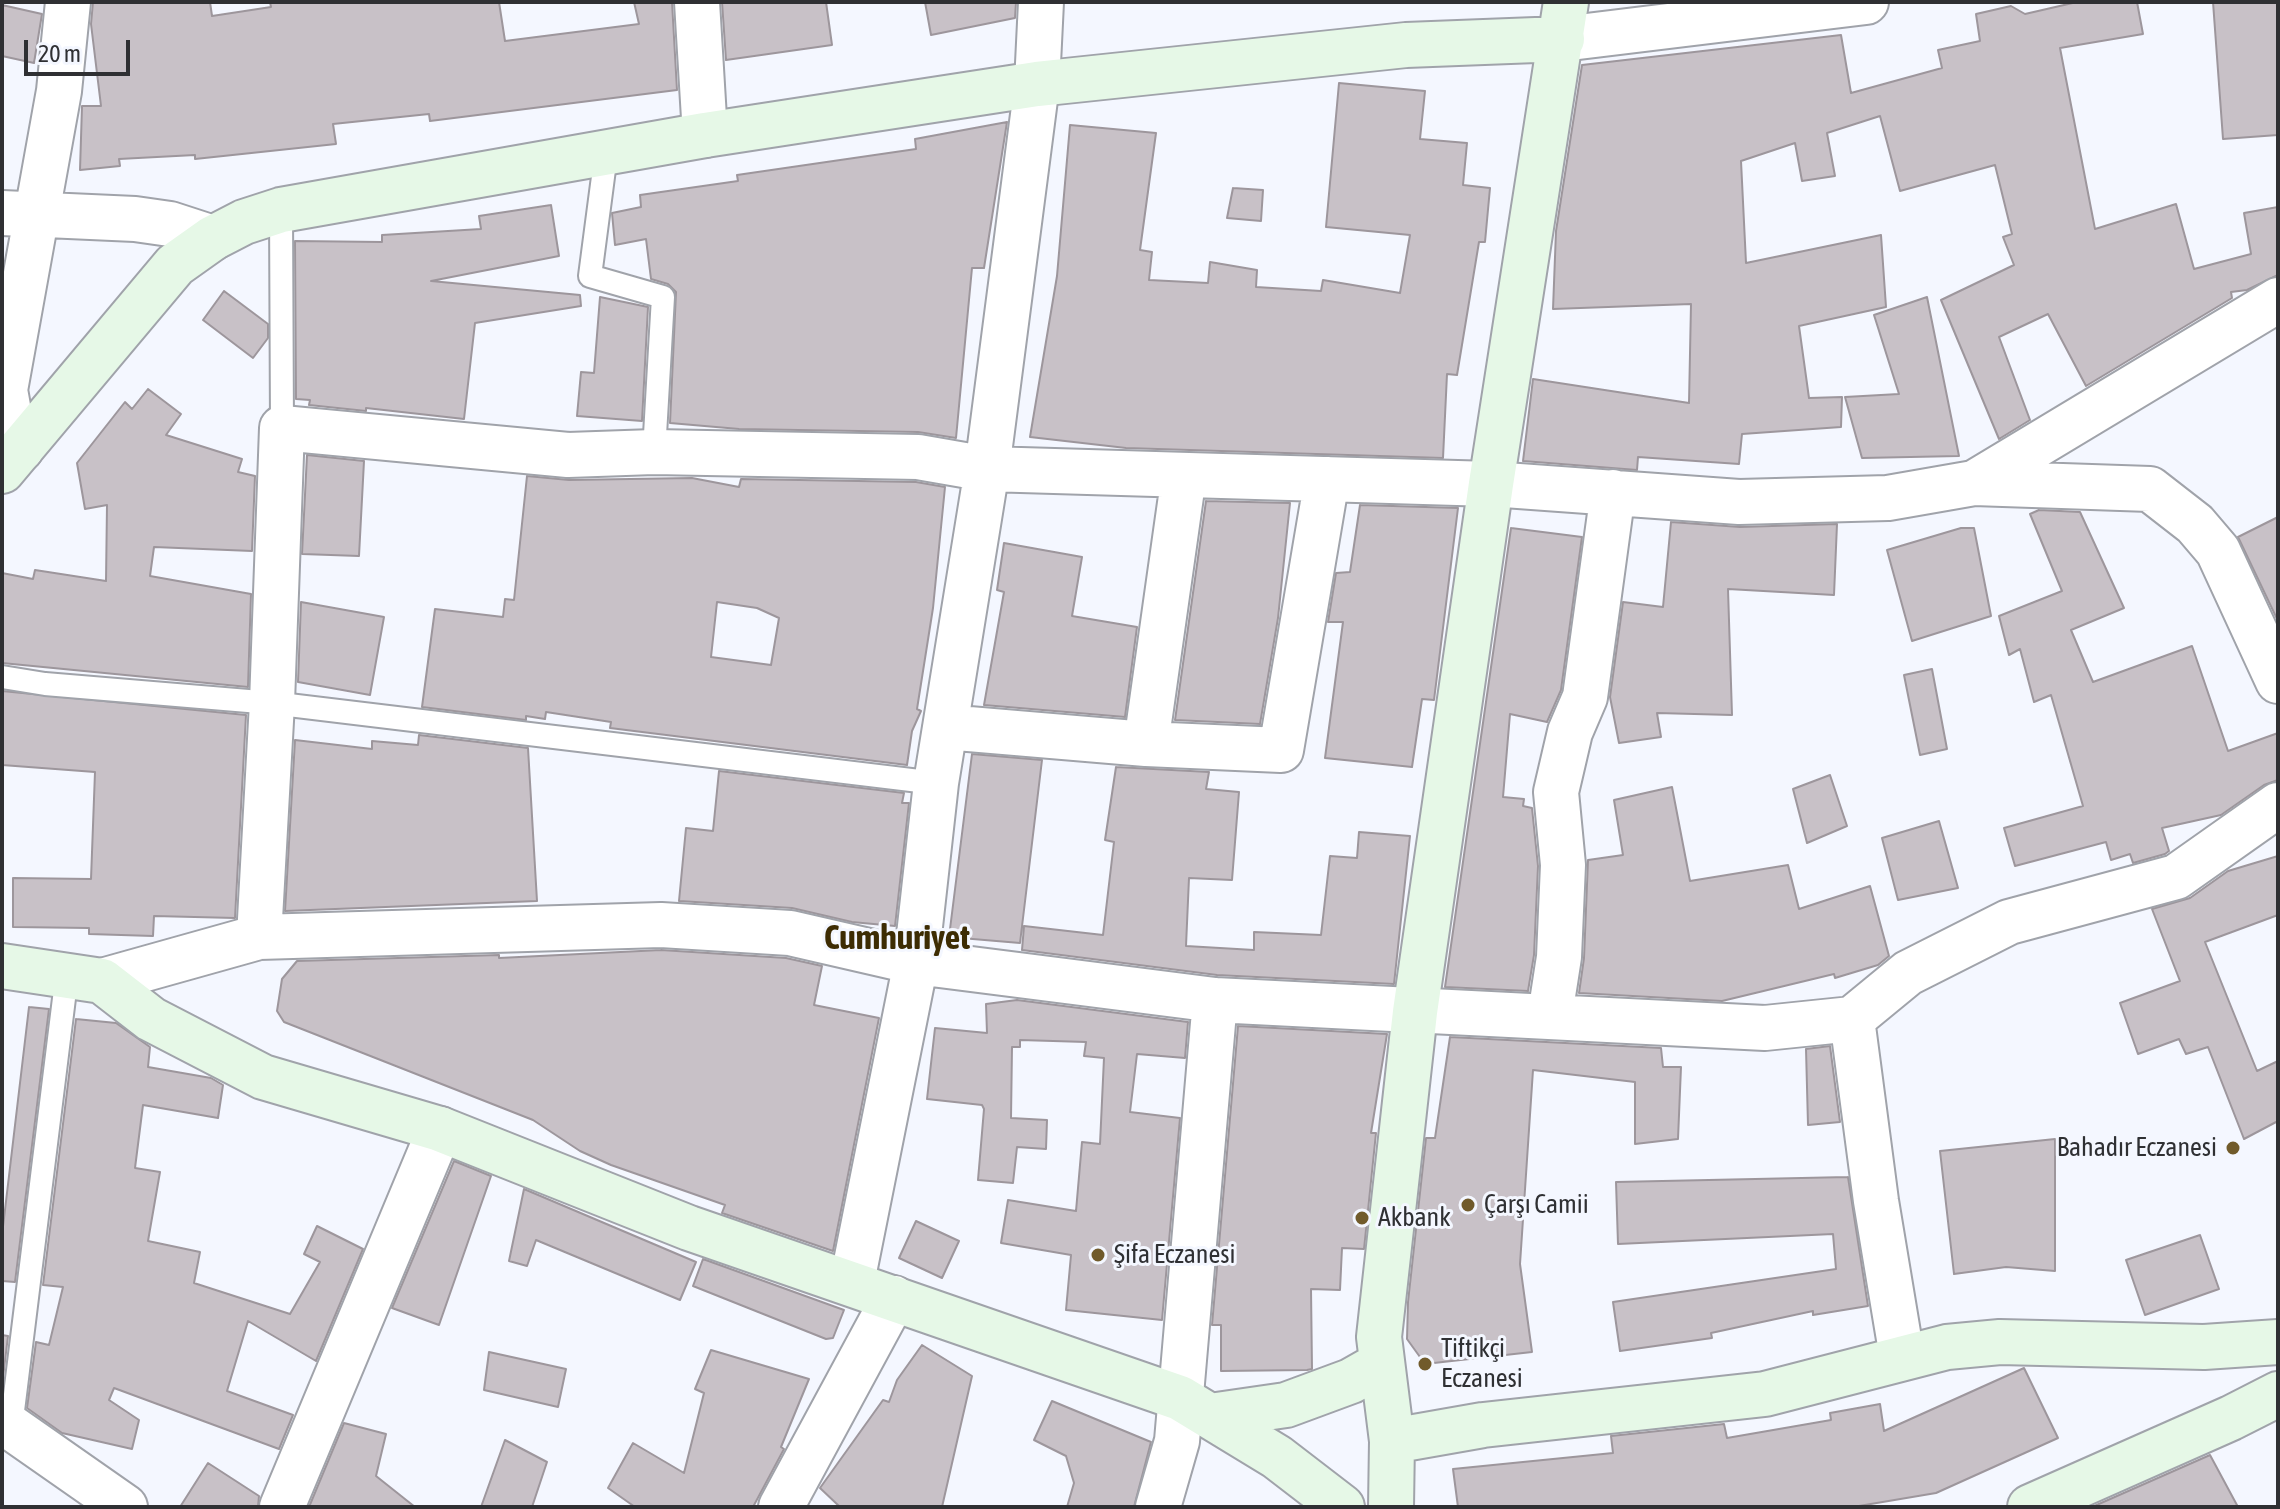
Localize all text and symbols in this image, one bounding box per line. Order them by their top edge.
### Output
scale bar [28,24,134,74]
text: 20 m [38,40,81,67]
district label: Cumhuriyet [824,918,970,958]
place label: Bahadır Eczanesi [2057,1132,2217,1164]
marker: Bahadır Eczanesi [2224,1139,2242,1157]
place label: Çarşı Camii [1484,1189,1589,1221]
marker: Çarşı Camii [1459,1196,1477,1214]
place label: Akbank [1378,1202,1451,1234]
marker: Akbank [1353,1209,1371,1227]
place label: Şifa Eczanesi [1114,1239,1235,1271]
marker: Şifa Eczanesi [1089,1246,1107,1264]
place label: Tiftikçi Eczanesi [1441,1333,1523,1394]
marker: Tiftikçi Eczanesi [1416,1355,1434,1373]

